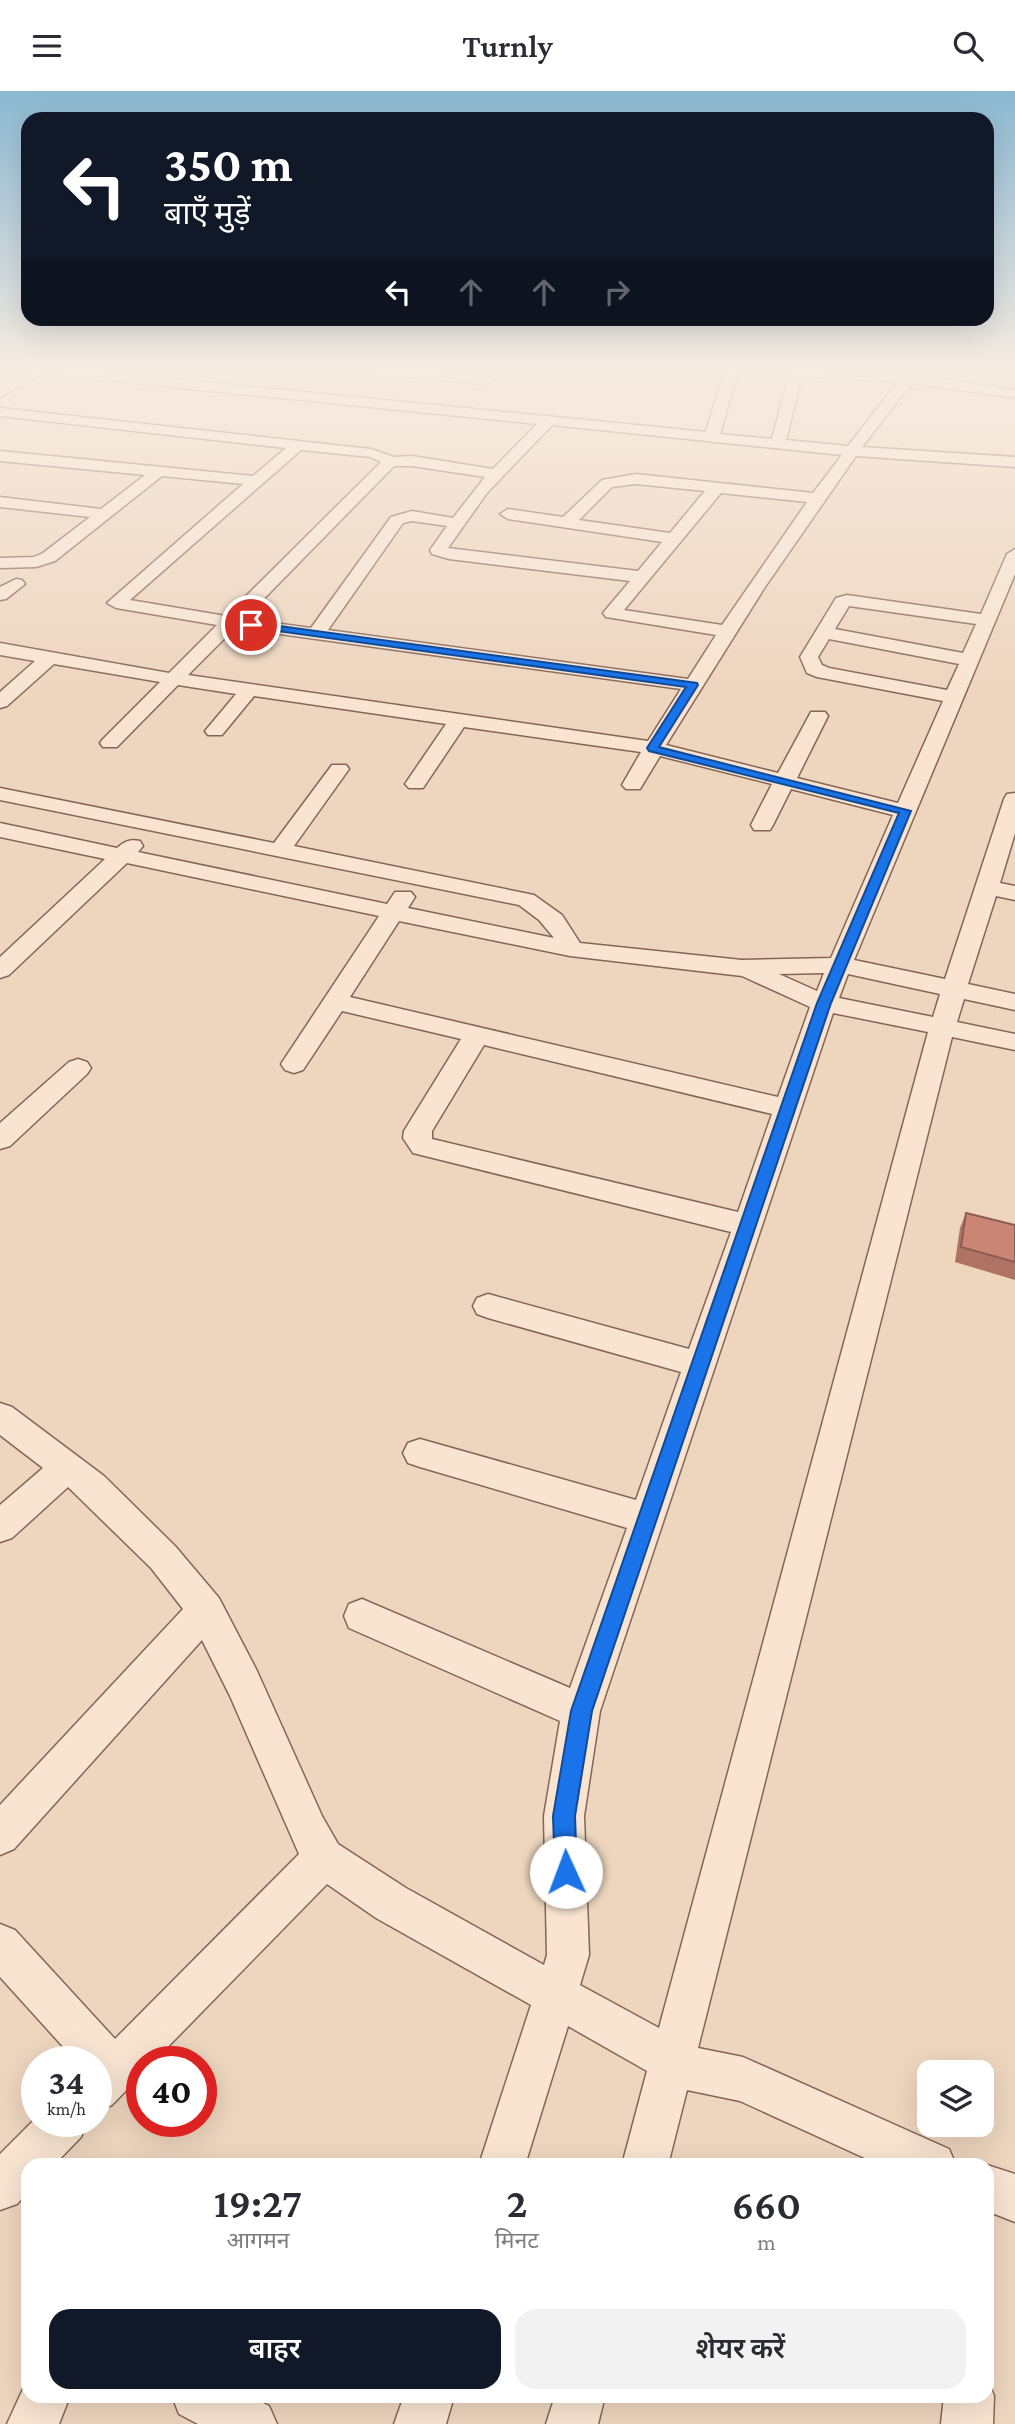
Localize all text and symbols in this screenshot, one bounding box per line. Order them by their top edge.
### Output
icon: menu [28,27,66,65]
icon: search [949,27,987,65]
text: Turnly [462,28,553,64]
text: 350 m [164,137,293,192]
icon: left [49,140,140,231]
text: बाएँ मुड़ें [164,195,251,231]
icon: left [379,273,417,311]
icon: ahead [452,273,490,311]
icon: ahead [525,273,563,311]
icon: right [598,273,636,311]
pin [221,595,281,655]
icon: arrive [232,606,270,644]
position arrow [529,1835,603,1909]
speed limit sign: 40 [126,2046,217,2137]
map controls [917,2060,994,2137]
button: layers [917,2060,994,2137]
text: 34 [49,2063,84,2102]
text: km/h [47,2099,86,2119]
text: 19:27 [214,2179,302,2226]
text: 2 [506,2179,527,2226]
text: 660 [732,2181,801,2228]
text: आगमन [226,2227,289,2253]
text: मिनट [495,2227,539,2253]
text: m [757,2229,776,2255]
button: बाहर [49,2309,501,2389]
button: शेयर करें [515,2309,966,2389]

